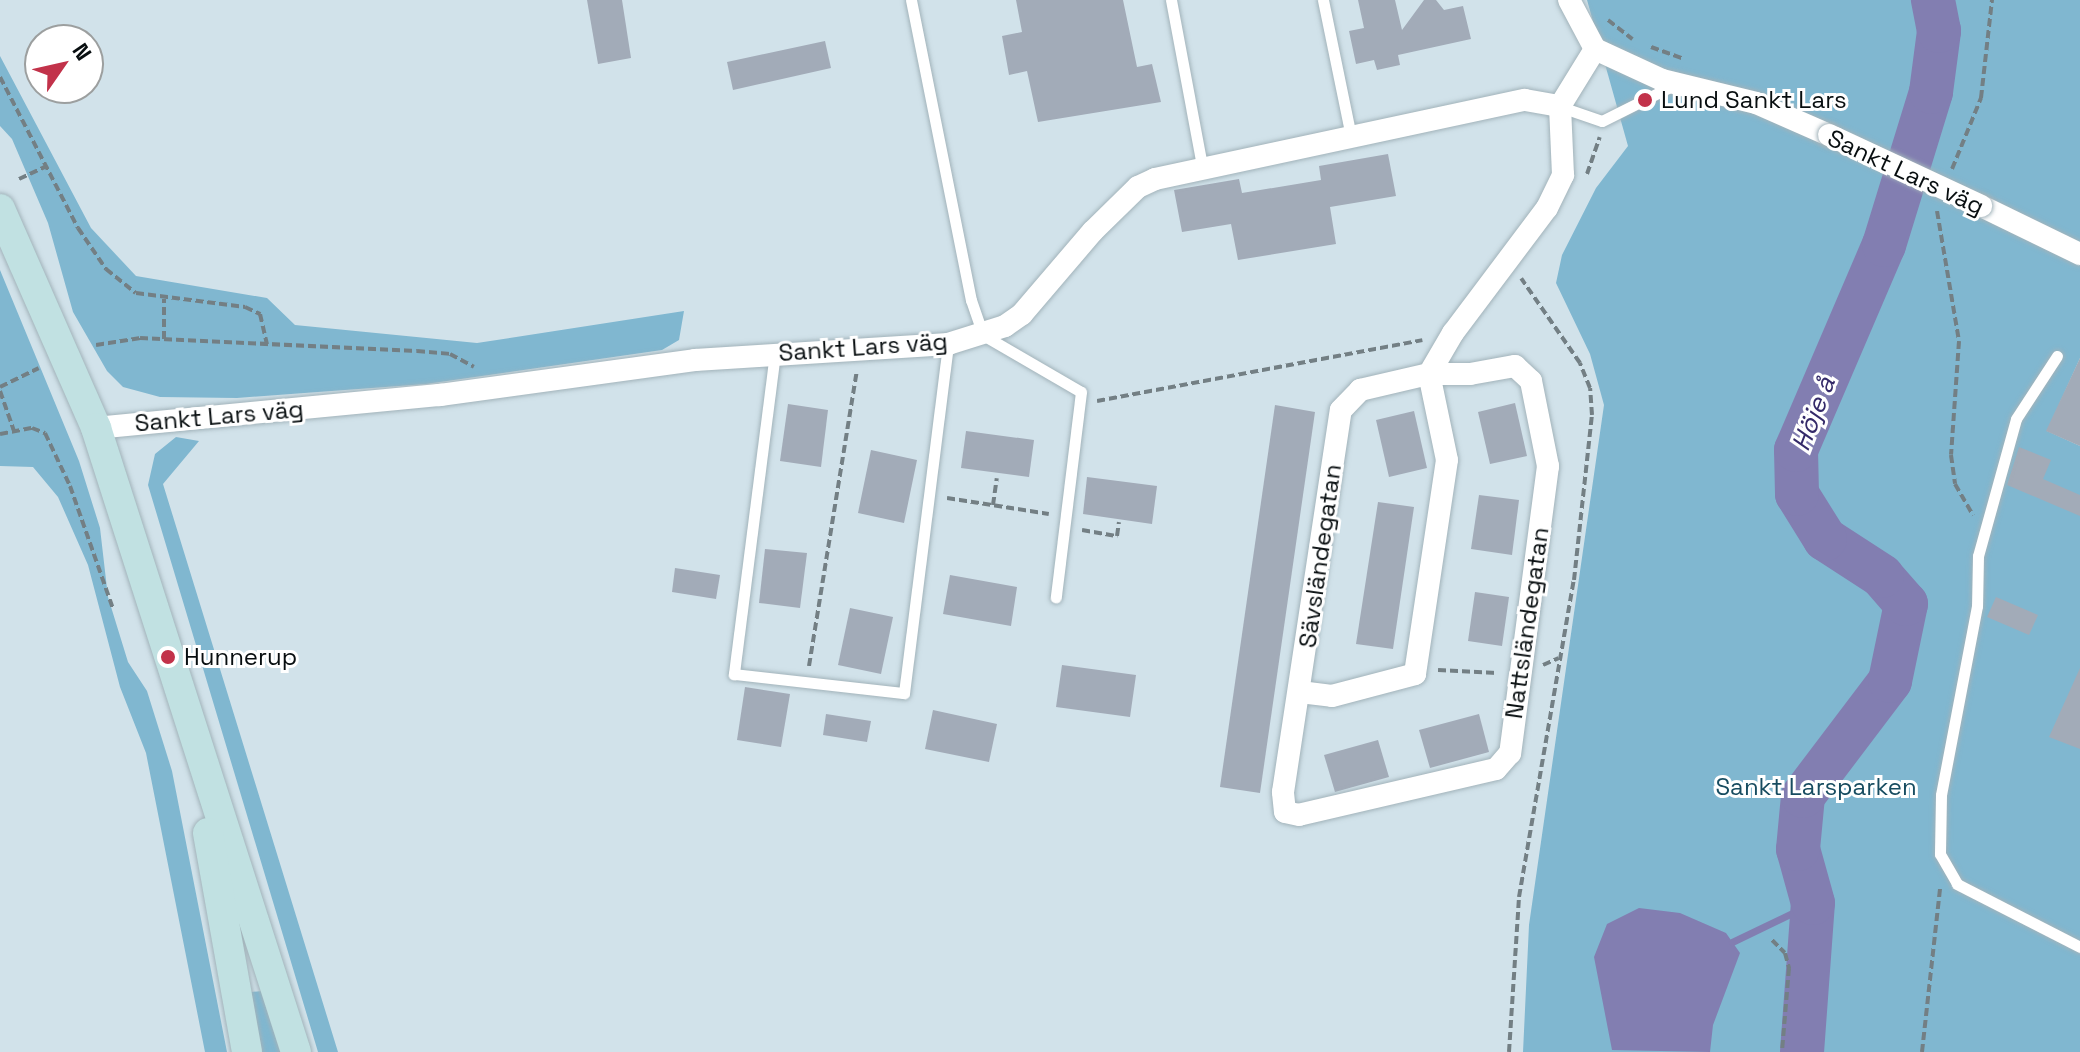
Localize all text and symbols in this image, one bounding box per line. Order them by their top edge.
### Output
north arrow [24,24,104,104]
text: N [67,38,98,66]
place label: Lund Sankt Lars [1661,86,1847,114]
marker: Lund Sankt Lars [1636,91,1654,109]
street label: Sankt Lars väg [1823,123,1989,221]
street label: Sankt Lars väg [778,327,948,367]
water label: Höje å [1786,373,1842,455]
street label: Sankt Lars väg [133,394,305,438]
street label: Sävsländegatan [1293,462,1347,650]
street label: Nattsländegatan [1499,525,1555,721]
place label: Hunnerup [184,643,297,671]
marker: Hunnerup [159,648,177,666]
park label: Sankt Larsparken [1715,773,1917,801]

